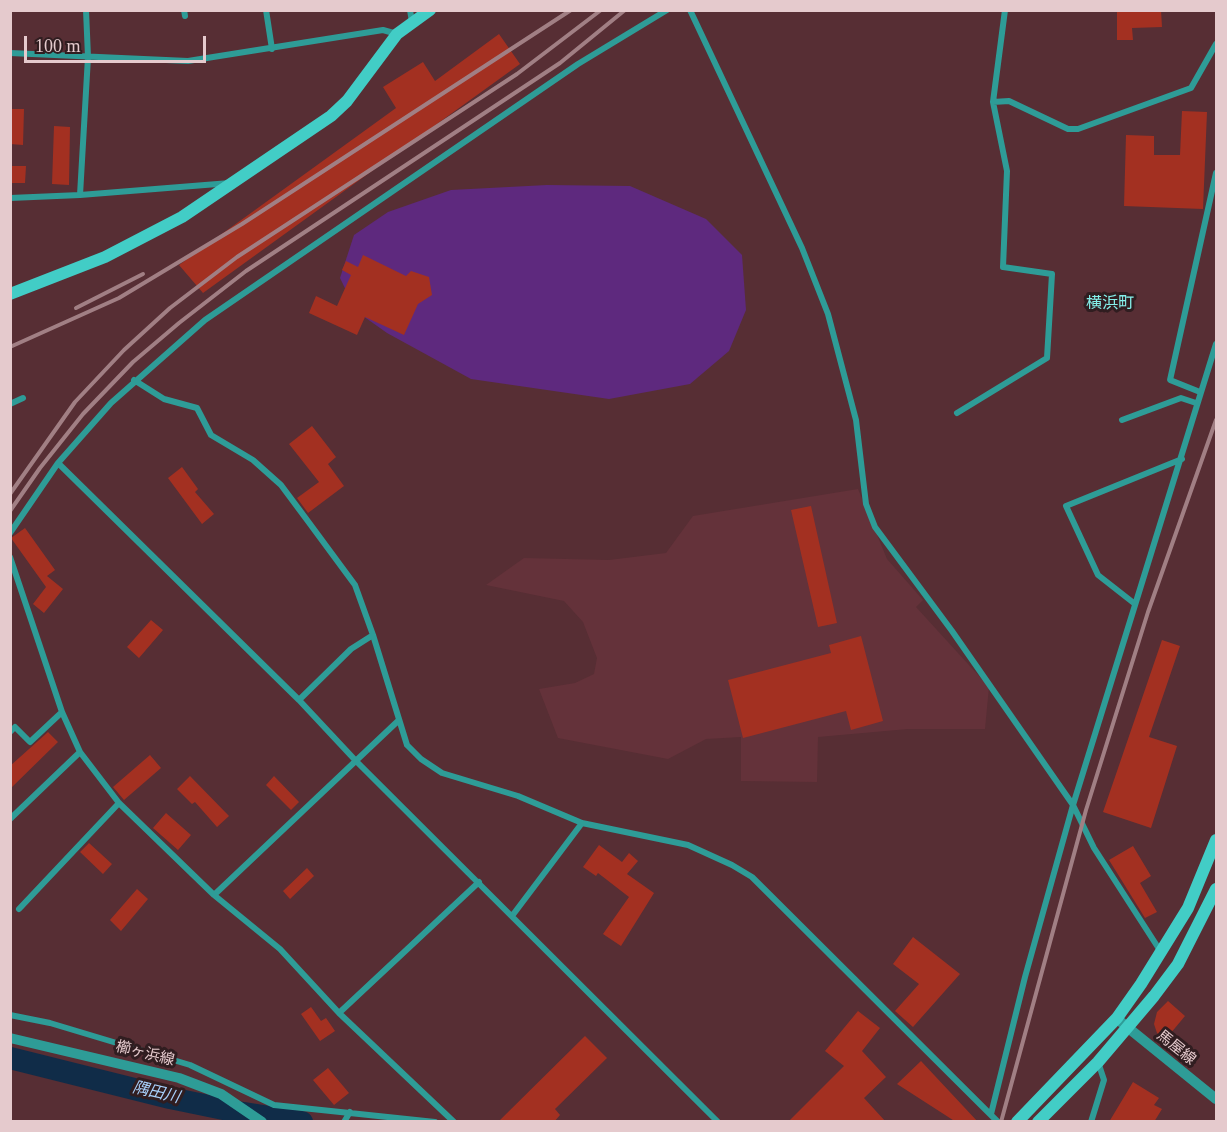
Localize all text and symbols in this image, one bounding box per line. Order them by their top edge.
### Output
scale bar [27,24,208,62]
text: 100 m [35,36,81,56]
district label: 横浜町 [1086,294,1134,314]
street label: 馬屋線 [1153,1027,1199,1069]
street label: 櫛ヶ浜線 [114,1038,176,1070]
water label: 隅田川 [130,1078,182,1108]

